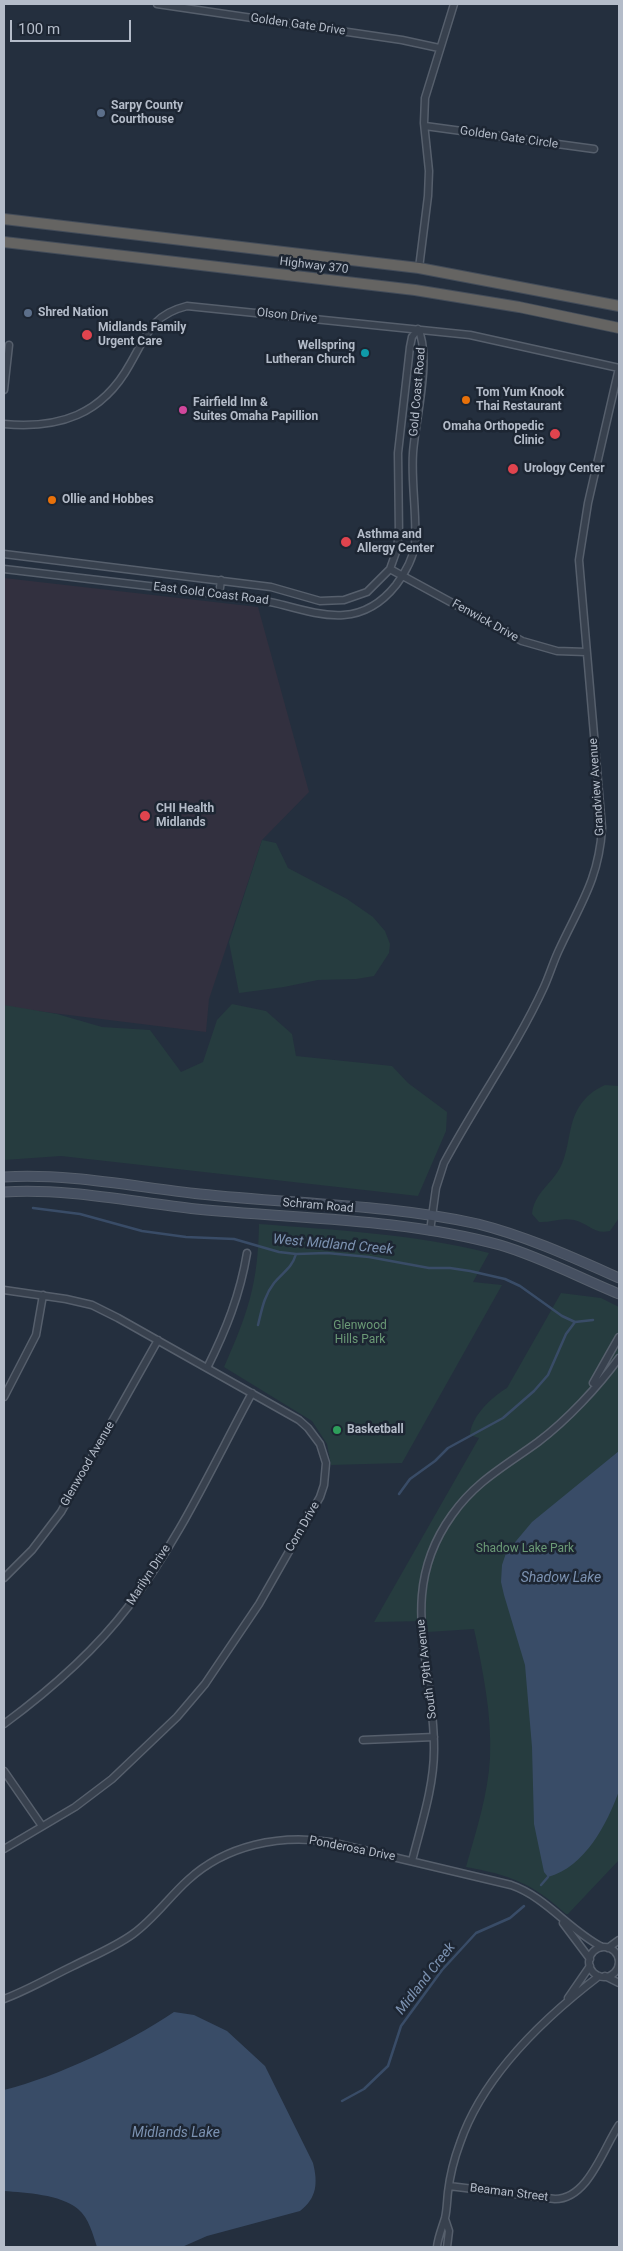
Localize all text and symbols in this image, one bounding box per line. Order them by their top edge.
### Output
scale bar [12,10,134,42]
street label: Golden Gate Drive [250,11,346,39]
text: 100 m [18,20,60,38]
place label: Sarpy County Courthouse [111,99,183,127]
marker: Sarpy County Courthouse [95,107,107,119]
street label: Golden Gate Circle [459,124,559,152]
street label: Highway 370 [279,255,349,277]
place label: Shred Nation [38,306,108,320]
street label: Olson Drive [256,306,318,326]
marker: Shred Nation [22,307,34,319]
place label: Midlands Family Urgent Care [98,321,186,349]
marker: Midlands Family Urgent Care [80,328,94,342]
place label: Wellspring Lutheran Church [266,339,355,367]
marker: Wellspring Lutheran Church [359,347,371,359]
street label: Gold Coast Road [407,347,429,437]
place label: Tom Yum Knook Thai Restaurant [476,386,564,414]
marker: Tom Yum Knook Thai Restaurant [460,394,472,406]
place label: Fairfield Inn & Suites Omaha Papillion [193,396,318,424]
marker: Fairfield Inn & Suites Omaha Papillion [177,404,189,416]
place label: Omaha Orthopedic Clinic [443,420,544,448]
marker: Omaha Orthopedic Clinic [548,427,562,441]
marker: Urology Center [506,462,520,476]
place label: Urology Center [524,462,605,476]
place label: Ollie and Hobbes [62,493,154,507]
marker: Ollie and Hobbes [46,494,58,506]
place label: Asthma and Allergy Center [357,528,434,556]
marker: Asthma and Allergy Center [339,535,353,549]
street label: East Gold Coast Road [153,580,269,608]
street label: Fenwick Drive [449,597,521,645]
street label: Grandview Avenue [586,737,608,837]
place label: CHI Health Midlands [156,802,214,830]
marker: CHI Health Midlands [138,809,152,823]
street label: Schram Road [282,1196,354,1216]
water label: West Midland Creek [272,1231,394,1259]
park label: Glenwood Hills Park [333,1319,387,1347]
street label: Glenwood Avenue [58,1419,118,1509]
place label: Basketball [347,1423,404,1437]
marker: Basketball [331,1424,343,1436]
street label: Corn Drive [283,1499,323,1555]
street label: Marilyn Drive [124,1542,174,1608]
park label: Shadow Lake Park [476,1542,574,1556]
water label: Shadow Lake [521,1570,601,1586]
street label: South 79th Avenue [414,1618,440,1720]
street label: Ponderosa Drive [308,1834,396,1864]
water label: Midland Creek [393,1940,459,2018]
water label: Midlands Lake [132,2125,220,2141]
street label: Beaman Street [469,2181,549,2205]

